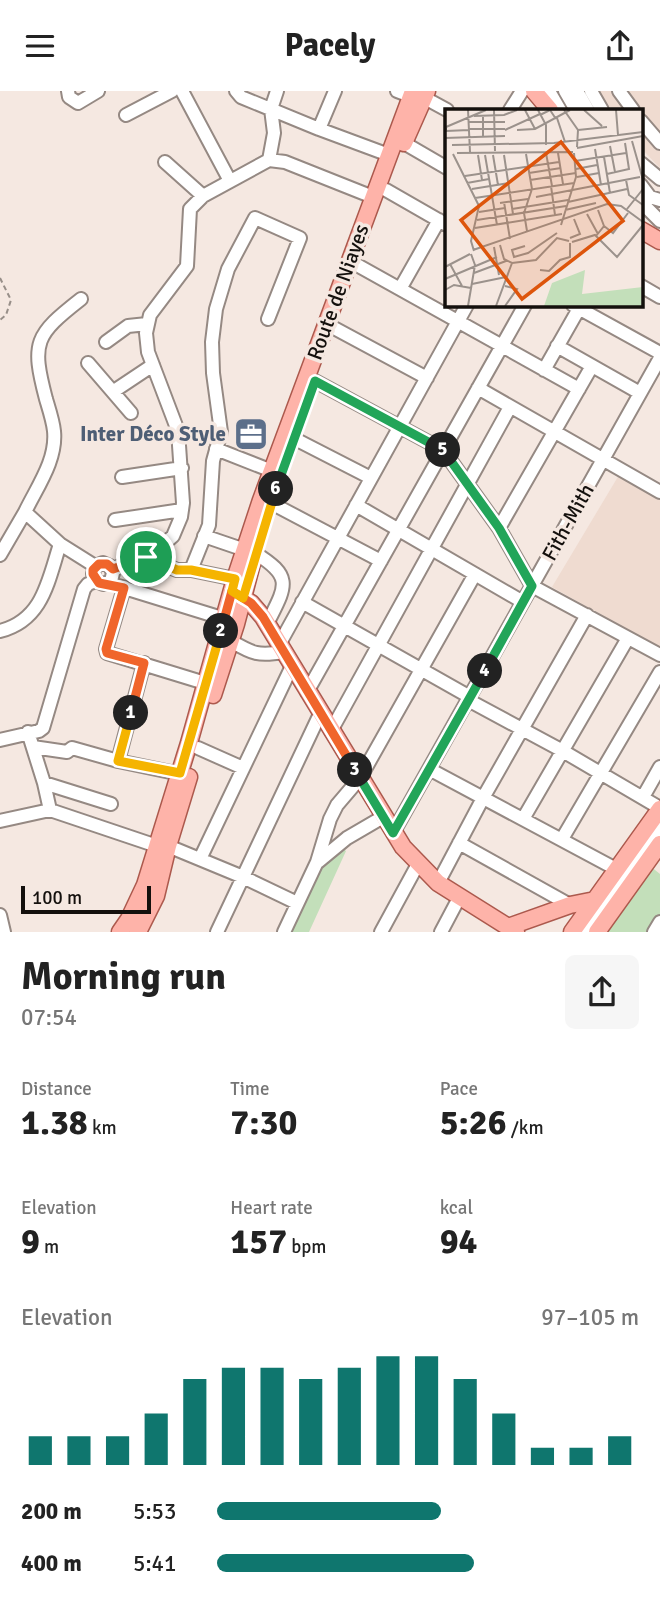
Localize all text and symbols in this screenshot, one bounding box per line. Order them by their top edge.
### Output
text: Pacely [285,26,375,65]
icon: menu [21,27,59,65]
icon: share [601,27,639,65]
inset map [445,109,642,306]
street label: Route de Niayes [301,220,375,364]
office icon: Inter Déco Style [232,415,270,453]
place label: Inter Déco Style [80,421,226,447]
pin: 5 [426,433,460,467]
text: 5 [437,437,448,461]
pin: 6 [258,471,294,507]
text: 6 [270,476,281,500]
street label: Fith-Mith [536,479,600,565]
pin [116,527,176,587]
icon: arrive [127,538,165,576]
pin: 2 [204,613,238,649]
text: 2 [215,618,226,642]
pin: 4 [468,653,503,689]
text: 4 [479,658,490,682]
pin: 1 [114,695,148,731]
text: 1 [125,700,136,724]
pin: 3 [338,753,372,787]
text: 3 [349,757,360,781]
scale bar [21,883,150,915]
text: 100 m [32,886,82,910]
text: Morning run [21,953,226,1000]
button: share [565,955,639,1029]
text: 07:54 [21,1003,77,1032]
text: Distance [21,1077,92,1101]
text: Time [230,1077,269,1101]
text: Pace [440,1077,478,1101]
text: 1.38 [21,1101,88,1144]
text: 7:30 [230,1101,297,1144]
text: 5:26 [440,1101,507,1144]
text: km [88,1116,117,1140]
text: /km [507,1116,544,1140]
text: Elevation [21,1196,97,1220]
text: Heart rate [230,1196,313,1220]
text: kcal [440,1196,473,1220]
text: 9 [21,1220,40,1263]
text: 157 [230,1220,287,1263]
text: 94 [440,1220,477,1263]
text: m [40,1235,59,1259]
text: bpm [287,1235,326,1259]
text: Elevation [21,1303,113,1332]
text: 97–105 m [541,1303,639,1332]
text: 200 m [21,1497,82,1526]
text: 5:53 [133,1497,176,1526]
text: 400 m [21,1549,82,1578]
text: 5:41 [133,1549,176,1578]

